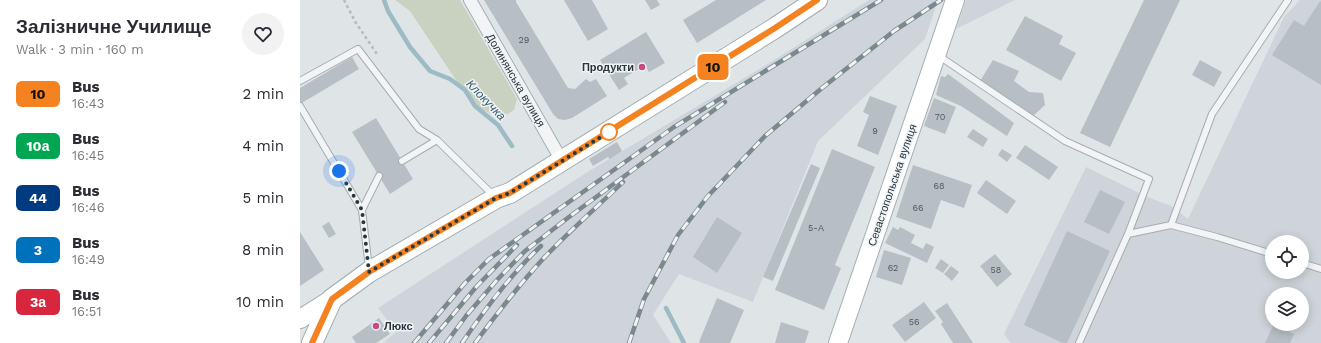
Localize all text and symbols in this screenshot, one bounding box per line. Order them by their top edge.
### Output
button: heart [242,13,284,55]
text: Залізничне Училище [16,15,211,38]
street label: Долинянська вулиця [483,31,548,129]
house number: 29 [519,35,529,45]
text: Walk · 3 min · 160 m [16,42,144,57]
line badge: 10 [695,54,731,80]
text: 10 [705,59,721,75]
place label: Продукти [582,61,634,74]
marker: Продукти [637,62,647,72]
water label: Клокучка [463,77,509,123]
text: Bus [72,78,100,96]
text: 2 min [243,85,284,103]
text: 10 [30,86,46,102]
text: 16:43 [72,96,104,111]
house number: 70 [935,112,946,122]
street label: Севастопольська вулиця [865,122,920,248]
unlabelled marker [600,123,618,141]
house number: 9 [872,126,878,136]
text: Bus [72,130,100,148]
text: 4 min [242,137,284,155]
text: 10а [27,138,49,154]
text: 16:45 [72,148,104,163]
your location [329,161,349,181]
house number: 68 [933,181,945,191]
text: Bus [72,182,100,200]
text: 5 min [243,189,284,207]
text: 44 [29,190,47,206]
text: 16:46 [72,200,105,215]
house number: 66 [913,203,923,213]
house number: 5-А [808,223,824,233]
text: Bus [72,234,100,252]
map controls [1265,235,1309,331]
button: locate [1265,235,1309,279]
text: 8 min [242,241,284,259]
text: 3 [34,242,42,258]
text: 16:49 [72,252,105,267]
house number: 62 [888,263,898,273]
house number: 58 [991,265,1001,275]
text: Bus [72,286,100,304]
button: layers [1265,287,1309,331]
text: 10 min [236,293,284,311]
text: 3а [30,294,46,310]
text: 16:51 [72,304,101,319]
house number: 56 [909,317,919,327]
place label: Люкс [384,320,413,333]
marker: Люкс [371,321,381,331]

